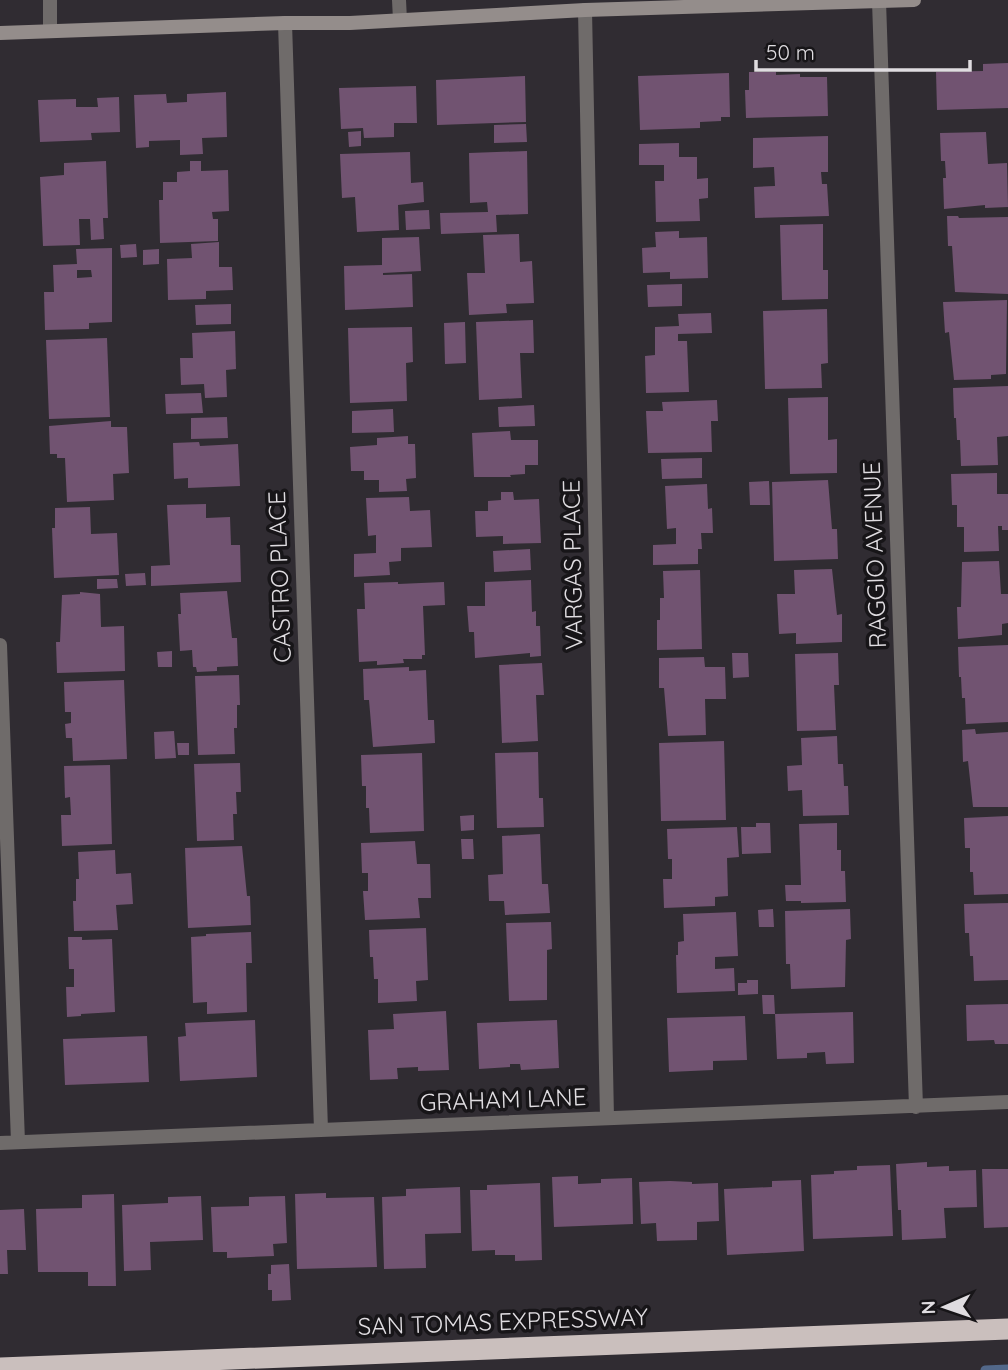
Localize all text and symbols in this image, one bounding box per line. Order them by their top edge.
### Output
scale bar [756,28,970,72]
text: 50 m [766,39,815,65]
street label: RAGGIO AVENUE [856,461,892,649]
street label: VARGAS PLACE [556,479,588,651]
street label: CASTRO PLACE [261,491,297,663]
street label: GRAHAM LANE [419,1081,587,1117]
north arrow [910,1272,980,1342]
text: N [916,1300,940,1315]
street label: SAN TOMAS EXPRESSWAY [357,1301,649,1341]

